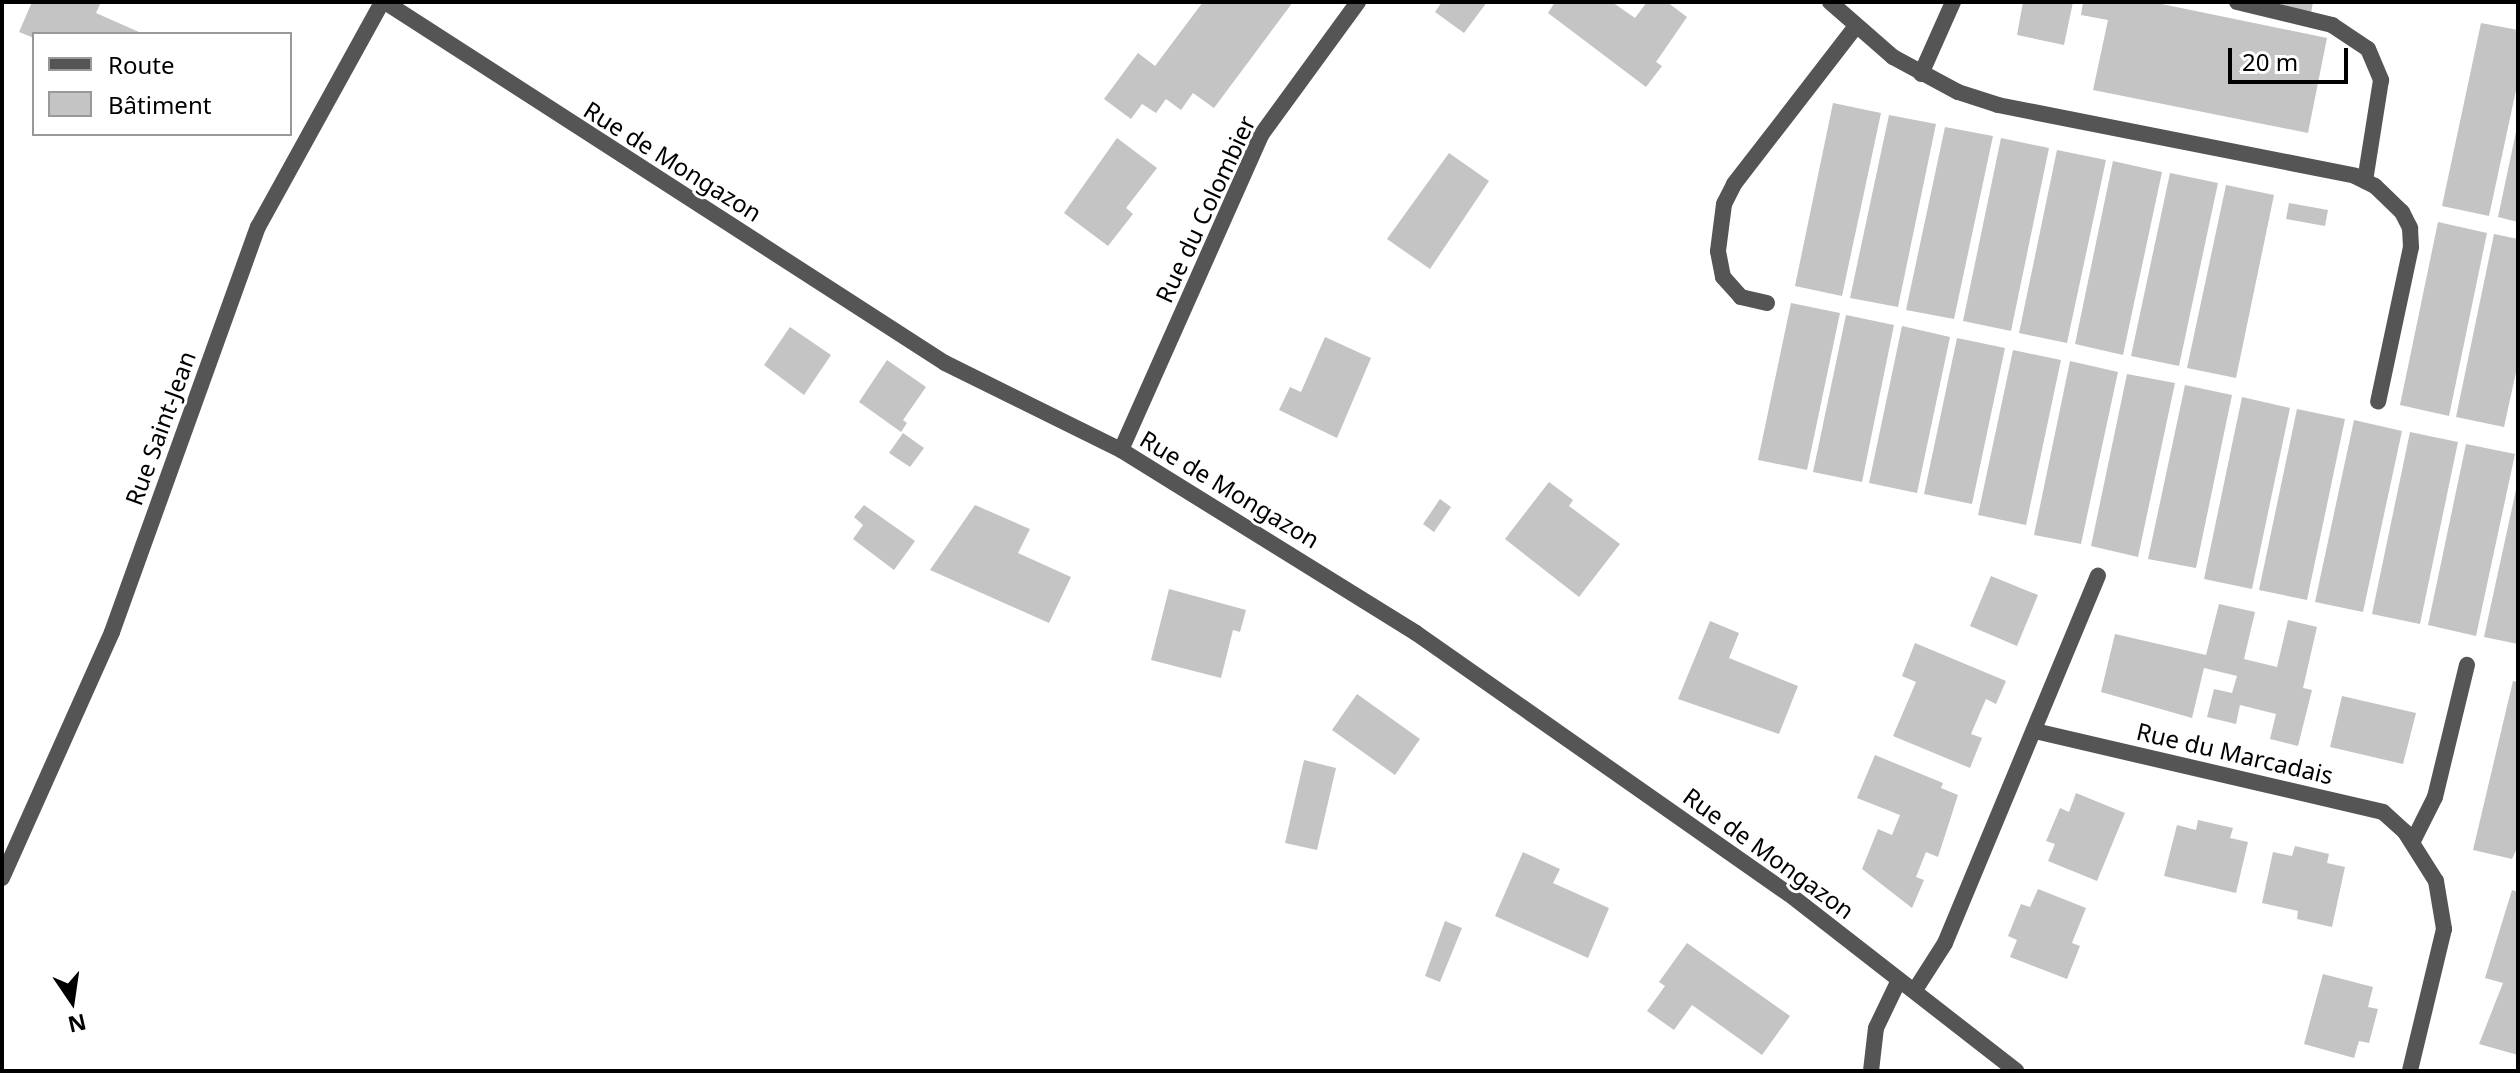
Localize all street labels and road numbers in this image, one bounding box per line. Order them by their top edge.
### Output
street label: Rue de Mongazon [579,95,767,227]
street label: Rue du Colombier [1149,111,1261,307]
street label: Rue Saint-Jean [119,347,201,509]
street label: Rue de Mongazon [1135,424,1325,554]
street label: Rue du Marcadais [2134,716,2336,790]
street label: Rue de Mongazon [1678,781,1860,925]

